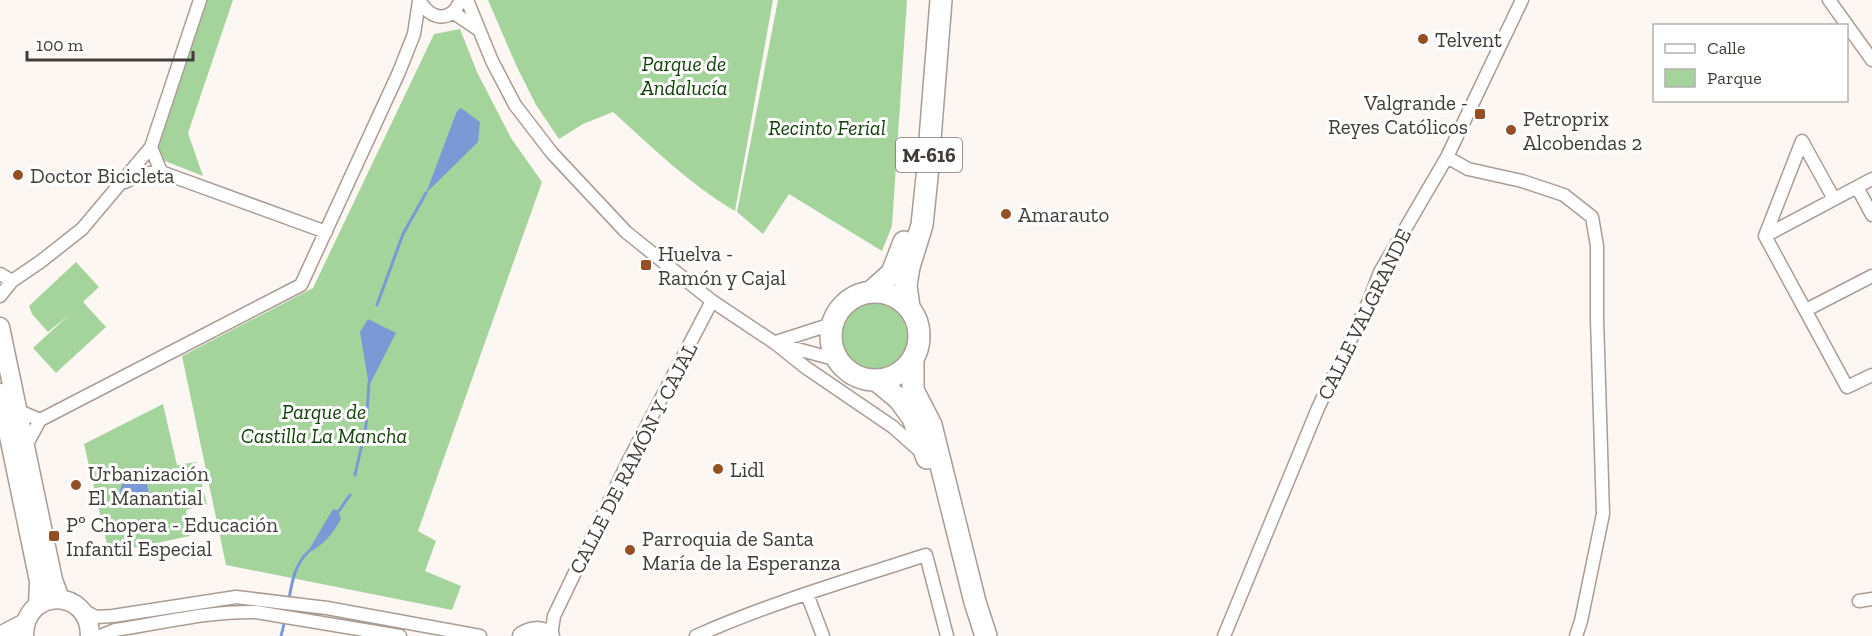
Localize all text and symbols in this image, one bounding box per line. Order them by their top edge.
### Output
scale bar [27,24,194,62]
legend [1653,24,1848,102]
place label: Telvent [1435,27,1502,52]
marker: Telvent [1416,32,1430,46]
text: 100 m [36,34,84,56]
text: Calle [1707,37,1745,59]
park label: Parque de Andalucía [640,51,727,100]
text: Parque [1707,67,1762,89]
place label: Valgrande - Reyes Católicos [1328,90,1468,139]
place label: Petroprix Alcobendas 2 [1523,106,1642,155]
marker: Valgrande - Reyes Católicos [1473,107,1487,121]
park label: Recinto Ferial [768,115,886,140]
marker: Petroprix Alcobendas 2 [1504,123,1518,137]
road number: M-616 [896,138,962,172]
place label: Doctor Bicicleta [30,163,174,188]
marker: Doctor Bicicleta [11,168,25,182]
place label: Amarauto [1018,202,1109,227]
marker: Amarauto [999,207,1013,221]
street label: CALLE VALGRANDE [1312,224,1416,404]
place label: Huelva - Ramón y Cajal [658,241,786,291]
marker: Huelva - Ramón y Cajal [639,258,653,272]
street label: CALLE DE RAMÓN Y CAJAL [564,338,703,578]
park label: Parque de Castilla La Mancha [241,399,407,448]
place label: Lidl [730,457,765,482]
place label: Urbanización El Manantial [88,461,209,510]
marker: Lidl [711,462,725,476]
marker: Urbanización El Manantial [69,478,83,492]
place label: Pº Chopera - Educación Infantil Especial [66,512,278,561]
place label: Parroquia de Santa María de la Esperanza [642,526,841,575]
marker: Pº Chopera - Educación Infantil Especial [47,529,61,543]
marker: Parroquia de Santa María de la Esperanza [623,543,637,557]

